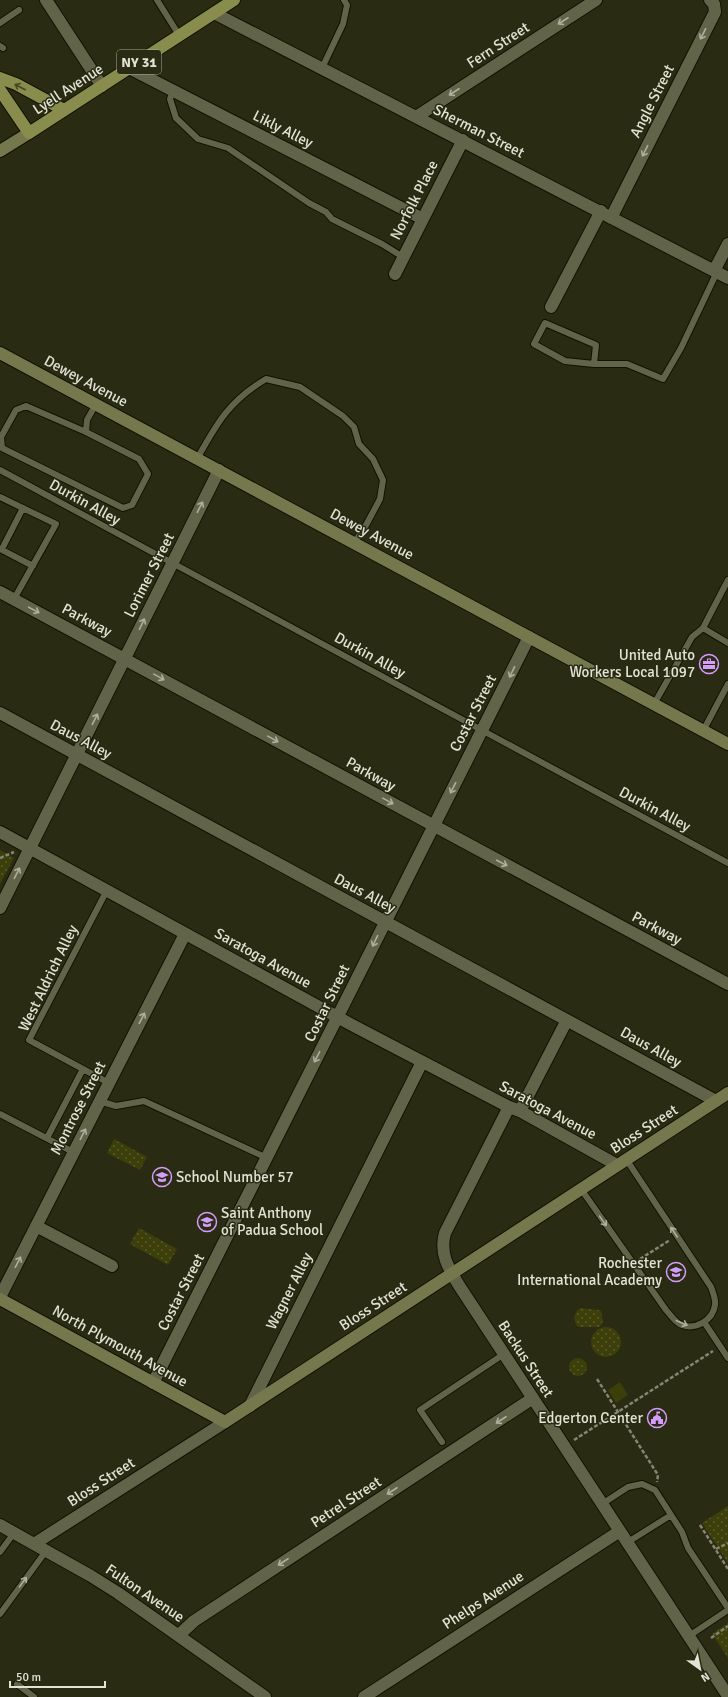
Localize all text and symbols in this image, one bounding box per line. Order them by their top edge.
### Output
one-way arrow [558,17,569,25]
street label: Fern Street [463,18,533,72]
one-way arrow [699,28,707,40]
road number: NY 31 [117,50,161,74]
street label: Lyell Avenue [29,60,107,118]
street label: Angle Street [626,62,678,140]
one-way arrow [14,82,26,90]
one-way arrow [449,88,460,96]
street label: Sherman Street [431,100,527,162]
street label: Likly Alley [250,106,316,152]
one-way arrow [641,144,648,156]
street label: Norfolk Place [386,157,442,243]
street label: Dewey Avenue [41,351,131,411]
street label: Durkin Alley [46,475,124,529]
one-way arrow [197,502,205,514]
street label: Dewey Avenue [327,504,417,564]
street label: Lorimer Street [120,530,178,620]
street label: Parkway [59,599,115,641]
one-way arrow [28,607,40,615]
one-way arrow [139,618,146,630]
street label: Durkin Alley [331,628,409,682]
place label: United Auto Workers Local 1097 [569,646,695,681]
office icon: United Auto Workers Local 1097 [698,653,720,675]
one-way arrow [508,665,515,677]
street label: Costar Street [446,671,500,755]
one-way arrow [153,674,165,682]
one-way arrow [91,713,99,725]
street label: Daus Alley [47,715,115,763]
one-way arrow [267,736,279,744]
street label: Parkway [343,753,399,795]
one-way arrow [449,781,457,793]
street label: Durkin Alley [616,783,694,835]
one-way arrow [381,798,393,806]
one-way arrow [496,860,508,867]
one-way arrow [14,867,22,879]
street label: Daus Alley [331,869,399,917]
street label: Parkway [629,907,685,949]
street label: West Aldrich Alley [14,922,82,1034]
street label: Saratoga Avenue [212,924,314,992]
one-way arrow [371,934,378,946]
street label: Costar Street [300,961,354,1045]
one-way arrow [139,1012,146,1024]
street label: Daus Alley [617,1023,685,1071]
one-way arrow [313,1051,321,1063]
street label: Montrose Street [47,1058,109,1158]
street label: Saratoga Avenue [496,1077,600,1143]
street label: Bloss Street [607,1101,681,1157]
one-way arrow [79,1128,87,1140]
school or university icon: School Number 57 [151,1166,173,1188]
place label: School Number 57 [176,1168,294,1186]
place label: Saint Anthony of Padua School [221,1204,323,1239]
school or university icon: Saint Anthony of Padua School [196,1211,218,1233]
one-way arrow [599,1216,607,1227]
one-way arrow [670,1226,678,1238]
street label: Wagner Alley [262,1249,316,1333]
street label: Costar Street [154,1250,208,1334]
place label: Rochester International Academy [517,1254,662,1289]
one-way arrow [14,1257,22,1269]
school or university icon: Rochester International Academy [665,1261,687,1283]
street label: Bloss Street [336,1278,410,1334]
street label: North Plymouth Avenue [49,1301,191,1391]
street label: Backus Street [494,1317,558,1401]
one-way arrow [675,1320,687,1328]
public building icon: Edgerton Center [646,1407,668,1429]
place label: Edgerton Center [538,1409,643,1427]
one-way arrow [495,1415,506,1424]
street label: Bloss Street [64,1454,138,1510]
street label: Petrel Street [307,1473,385,1531]
one-way arrow [387,1487,398,1495]
one-way arrow [278,1558,289,1566]
street label: Fulton Avenue [102,1560,188,1626]
street label: Phelps Avenue [439,1567,527,1633]
one-way arrow [19,1577,27,1588]
north arrow [680,1649,720,1689]
scale bar [10,1663,105,1689]
text: N [698,1669,712,1685]
text: 50 m [16,1670,41,1685]

